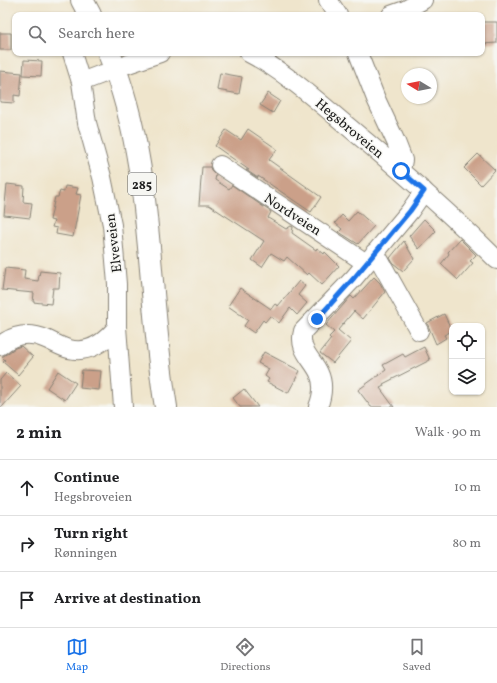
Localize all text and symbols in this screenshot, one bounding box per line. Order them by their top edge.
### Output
search box [12,12,485,56]
icon: search [26,23,48,45]
text: Search here [58,24,135,45]
north arrow [401,68,437,104]
street label: Hegsbroveien [311,95,387,164]
route start [392,162,410,180]
road number: 285 [128,173,156,195]
street label: Nordveien [260,190,324,241]
street label: Elveveien [101,212,128,273]
route end [308,310,326,328]
map controls [449,323,485,395]
button: locate [449,323,485,359]
button: layers [449,359,485,395]
text: 2 min [16,422,62,445]
text: Walk · 90 m [415,424,481,442]
text: Continue [54,468,119,489]
icon: ahead [16,477,38,499]
text: 10 m [454,479,481,497]
text: Hegsbroveien [54,489,132,507]
text: Turn right [54,524,128,545]
icon: right [16,533,38,555]
text: 80 m [452,535,481,553]
text: Rønningen [54,545,117,563]
icon: arrive [16,589,38,611]
text: Arrive at destination [54,589,201,610]
tab: Map [66,636,88,675]
tab: Directions [220,636,271,675]
tab: Saved [403,636,431,675]

